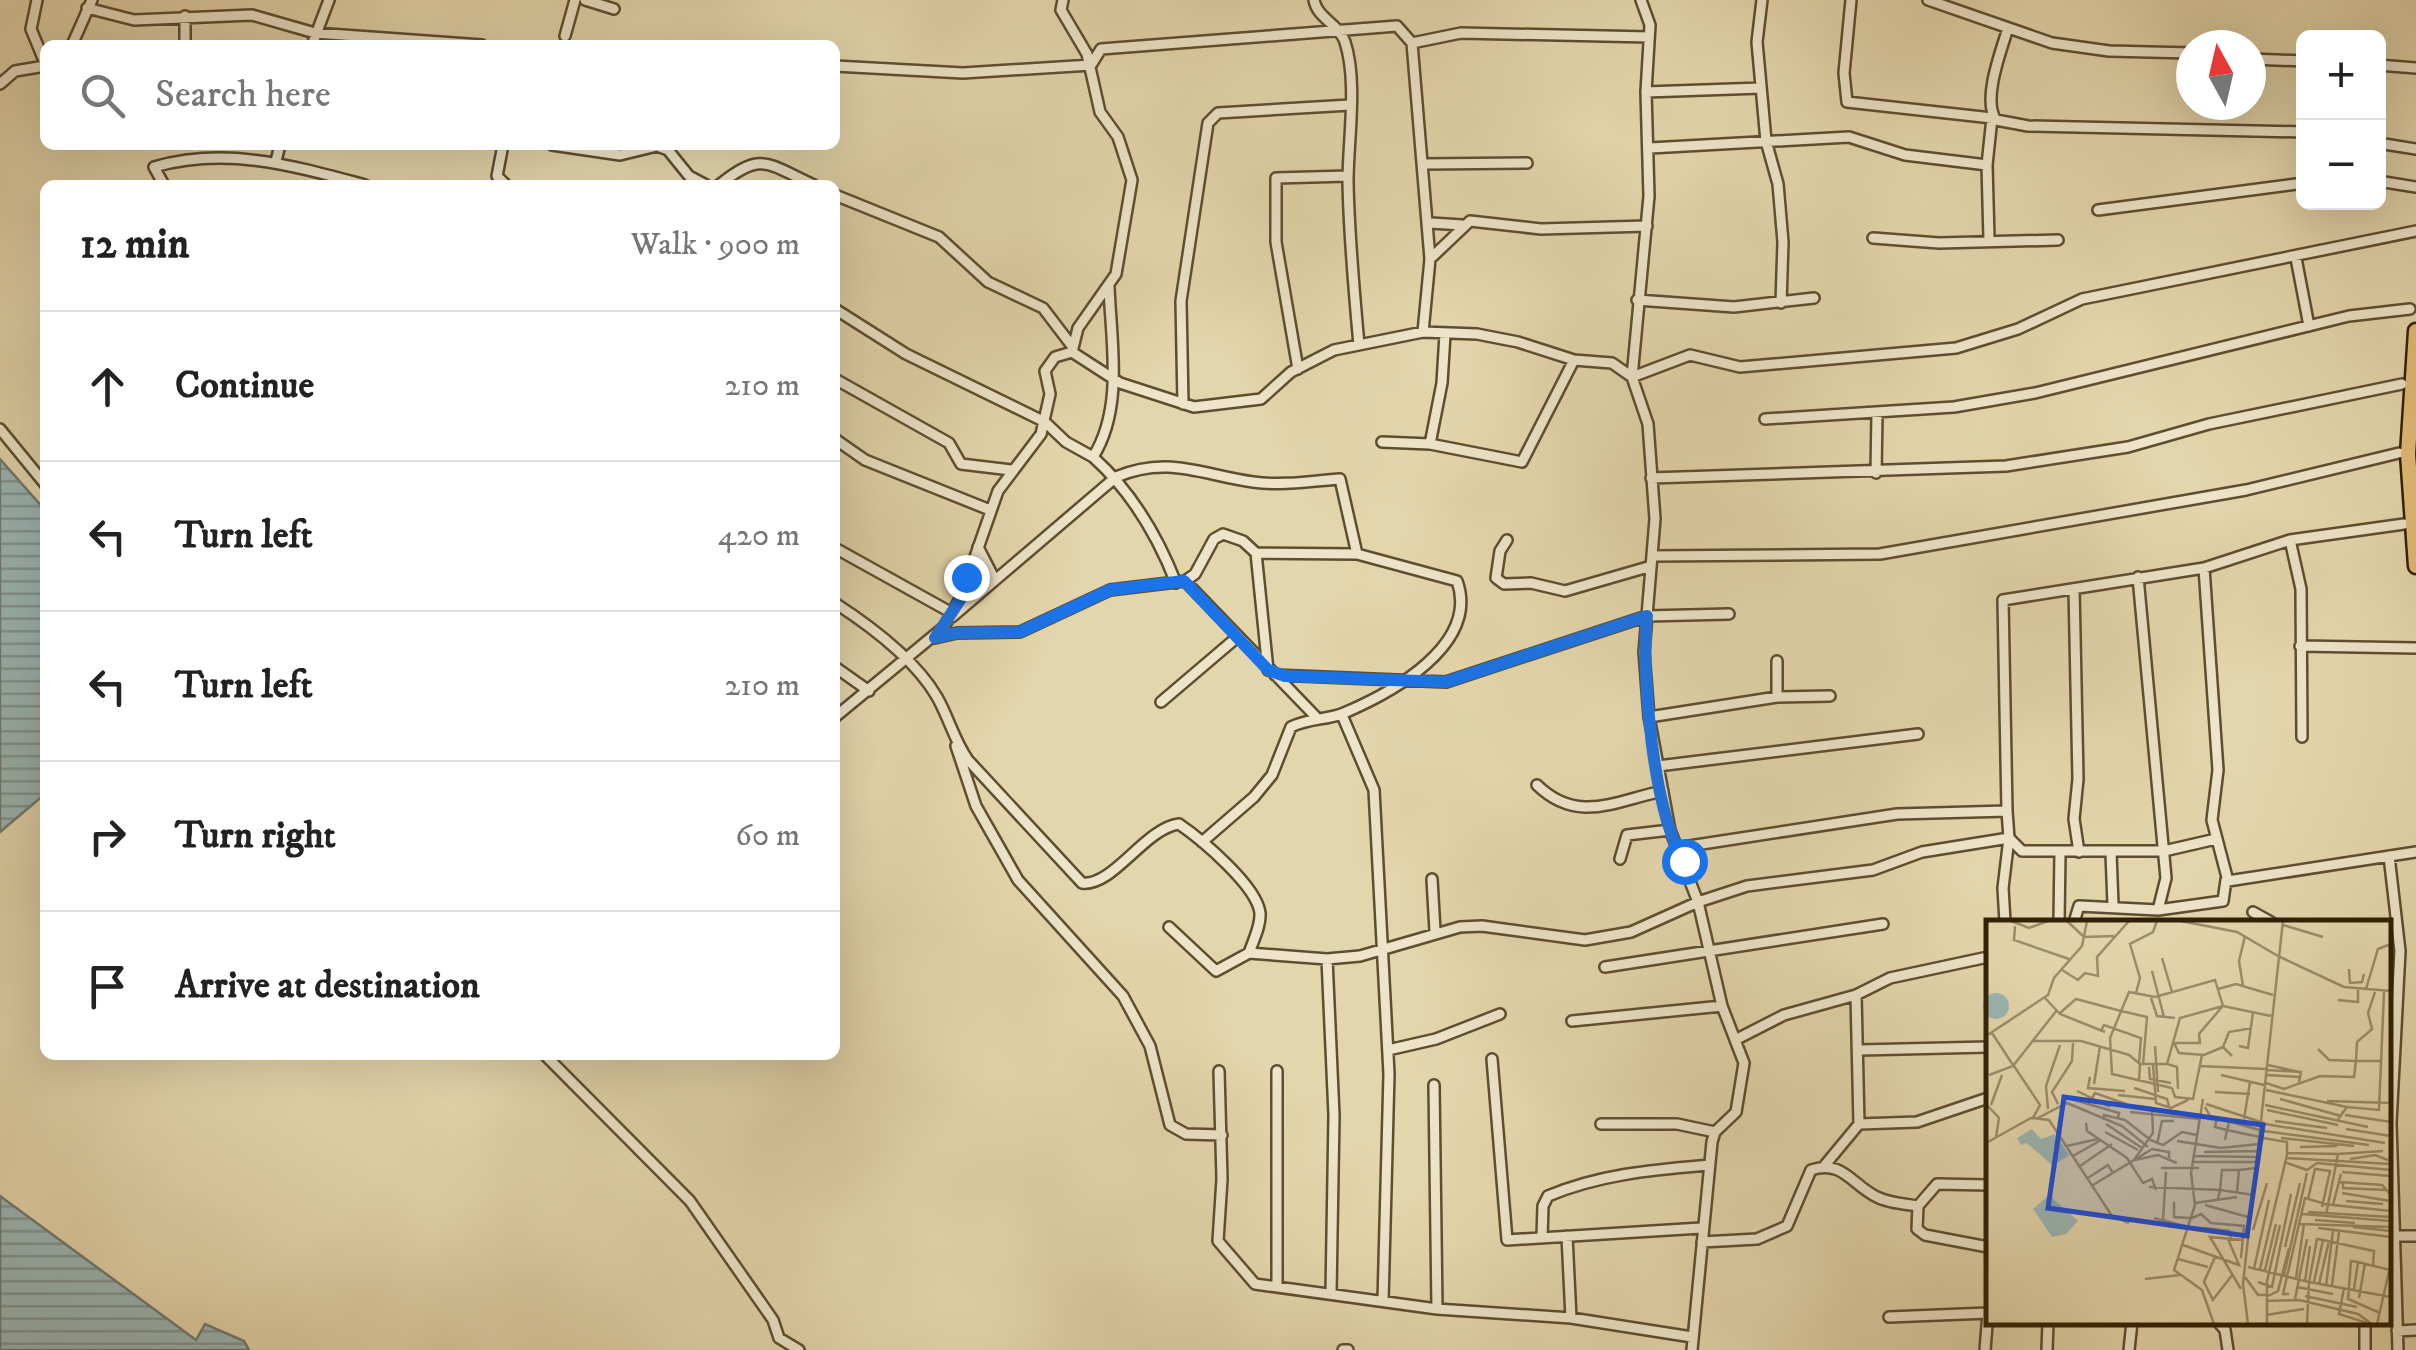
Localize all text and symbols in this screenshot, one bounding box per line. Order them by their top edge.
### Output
north arrow [2176,30,2266,120]
map controls [2296,30,2386,210]
button: + [2296,30,2386,120]
search box [40,40,840,150]
icon: search [75,68,130,123]
text: Search here [155,71,331,119]
button: − [2296,120,2386,210]
text: 12 min [80,219,189,271]
text: Walk · 900 m [631,225,800,265]
icon: ahead [80,359,135,414]
text: Continue [175,362,314,410]
text: 210 m [725,366,800,406]
icon: left [80,509,135,564]
text: Turn left [175,512,313,560]
text: 420 m [718,516,800,556]
route end [944,555,990,601]
icon: left [80,659,135,714]
text: Turn left [175,662,313,710]
text: 210 m [725,666,800,706]
icon: right [80,809,135,864]
text: Turn right [175,812,336,860]
text: 60 m [735,816,800,856]
route start [1662,839,1708,885]
inset map [1986,920,2391,1325]
icon: arrive [80,959,135,1014]
text: Arrive at destination [175,962,480,1010]

